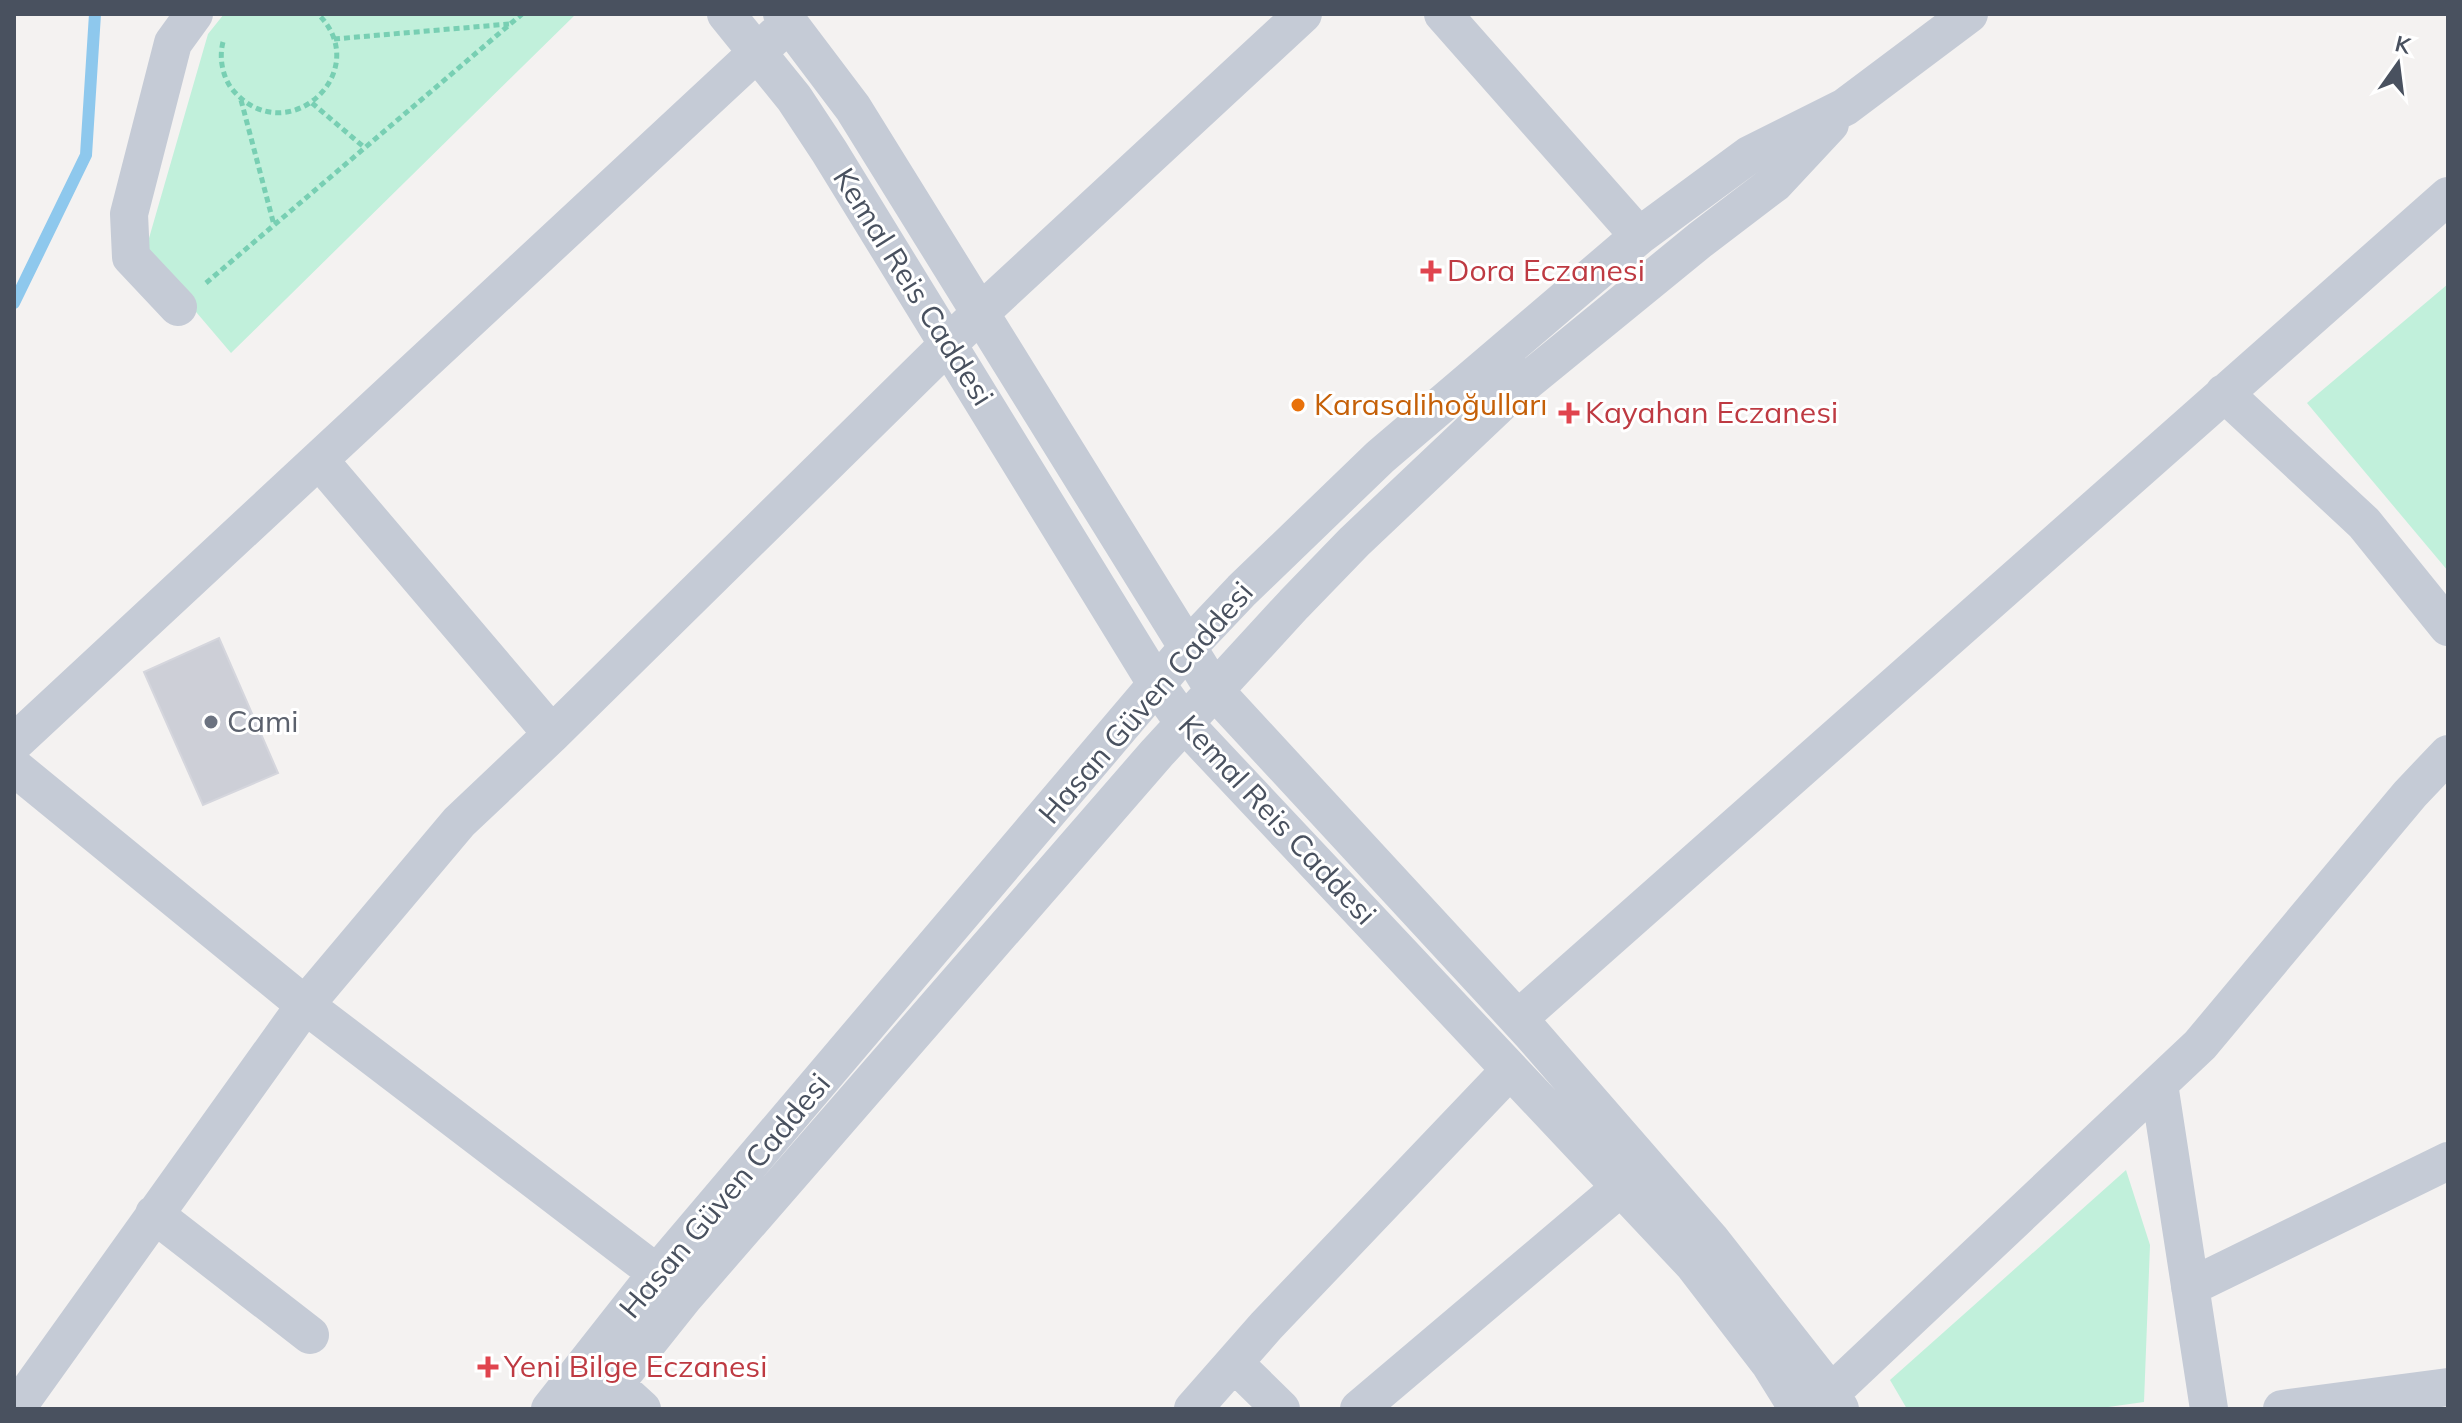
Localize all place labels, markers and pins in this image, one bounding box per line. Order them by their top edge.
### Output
place label: Dora Eczanesi [1447,251,1645,289]
marker: Dora Eczanesi [1422,262,1440,280]
place label: Karasalihoğulları [1314,385,1547,423]
place label: Kayahan Eczanesi [1585,393,1838,431]
marker: Karasalihoğulları [1289,396,1307,414]
marker: Kayahan Eczanesi [1560,404,1578,422]
place label: Cami [227,702,299,740]
marker: Cami [202,713,220,731]
place label: Yeni Bilge Eczanesi [503,1347,767,1385]
marker: Yeni Bilge Eczanesi [479,1358,497,1376]

